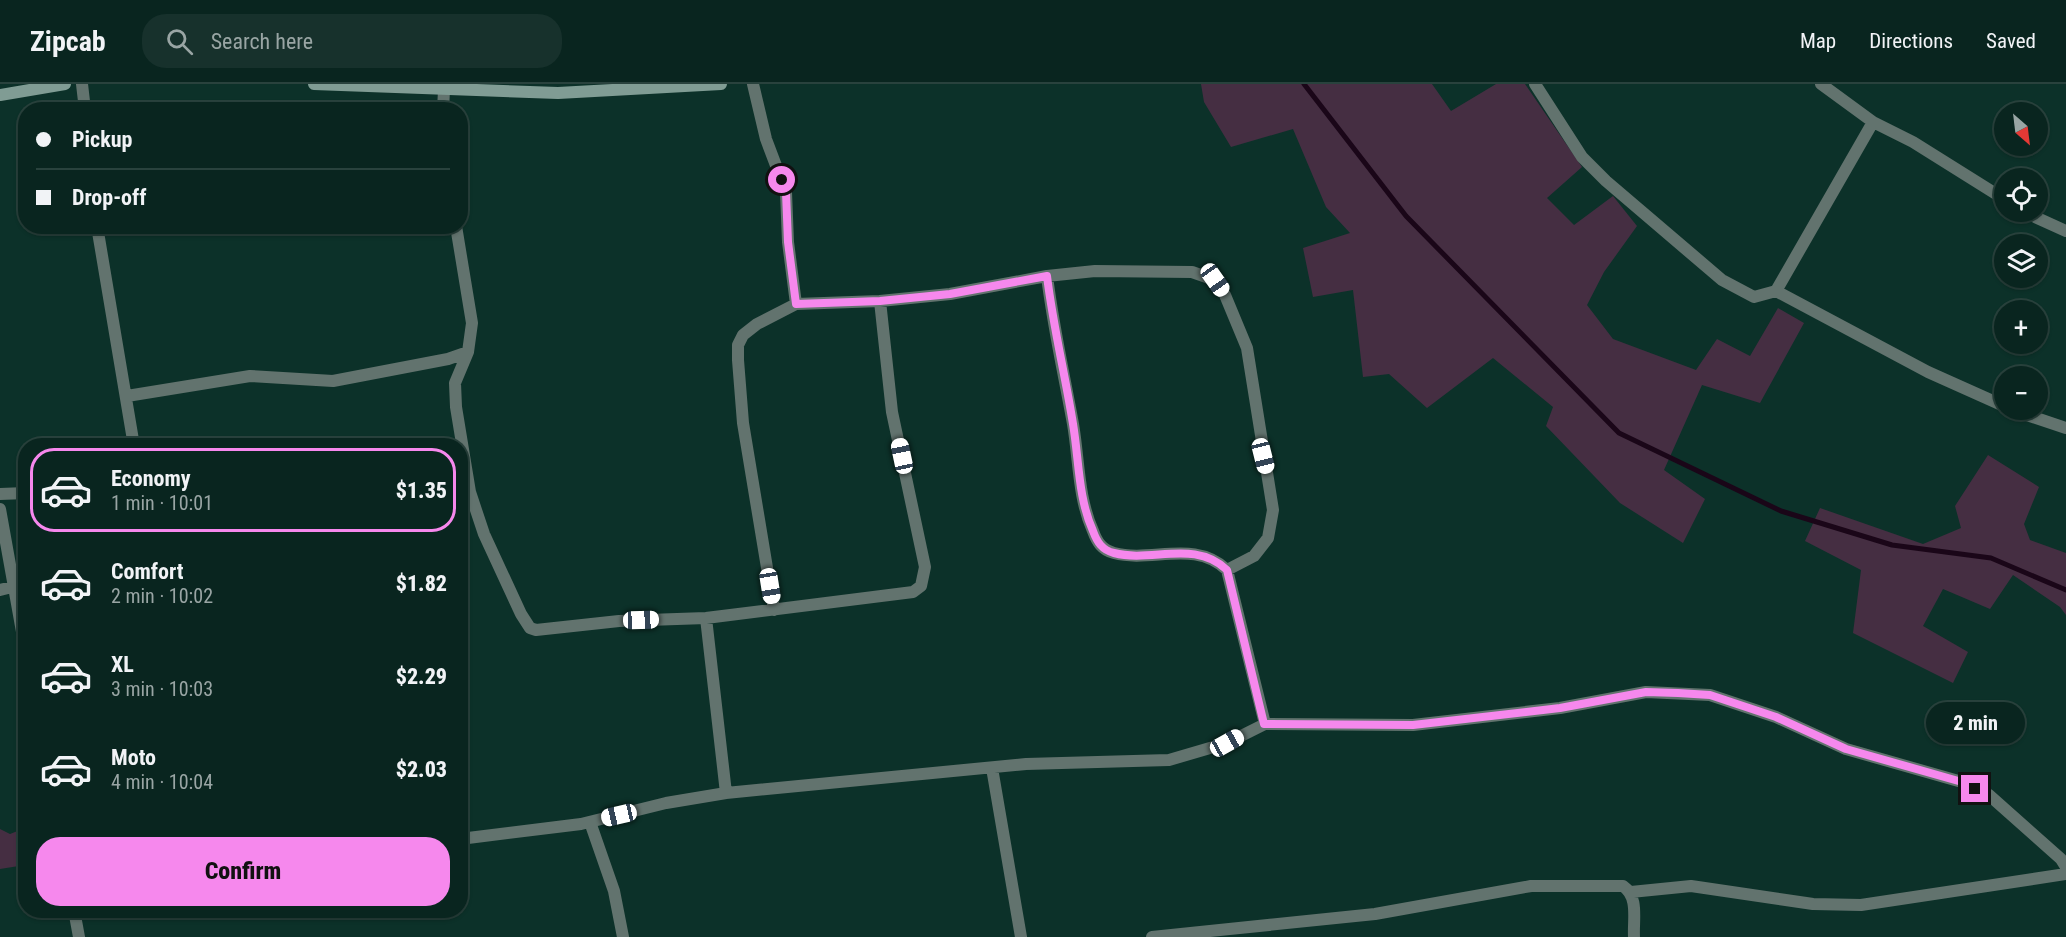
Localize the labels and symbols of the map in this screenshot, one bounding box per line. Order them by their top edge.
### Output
north arrow [1994,102,2048,156]
route start [768,166,795,193]
car [1197,260,1233,300]
car [1250,436,1276,476]
car [889,437,915,475]
car [758,567,782,605]
car [623,610,659,630]
callout: 2 min [1926,702,2024,744]
car [1207,726,1247,760]
route end [1961,775,1988,802]
car [599,802,639,828]

